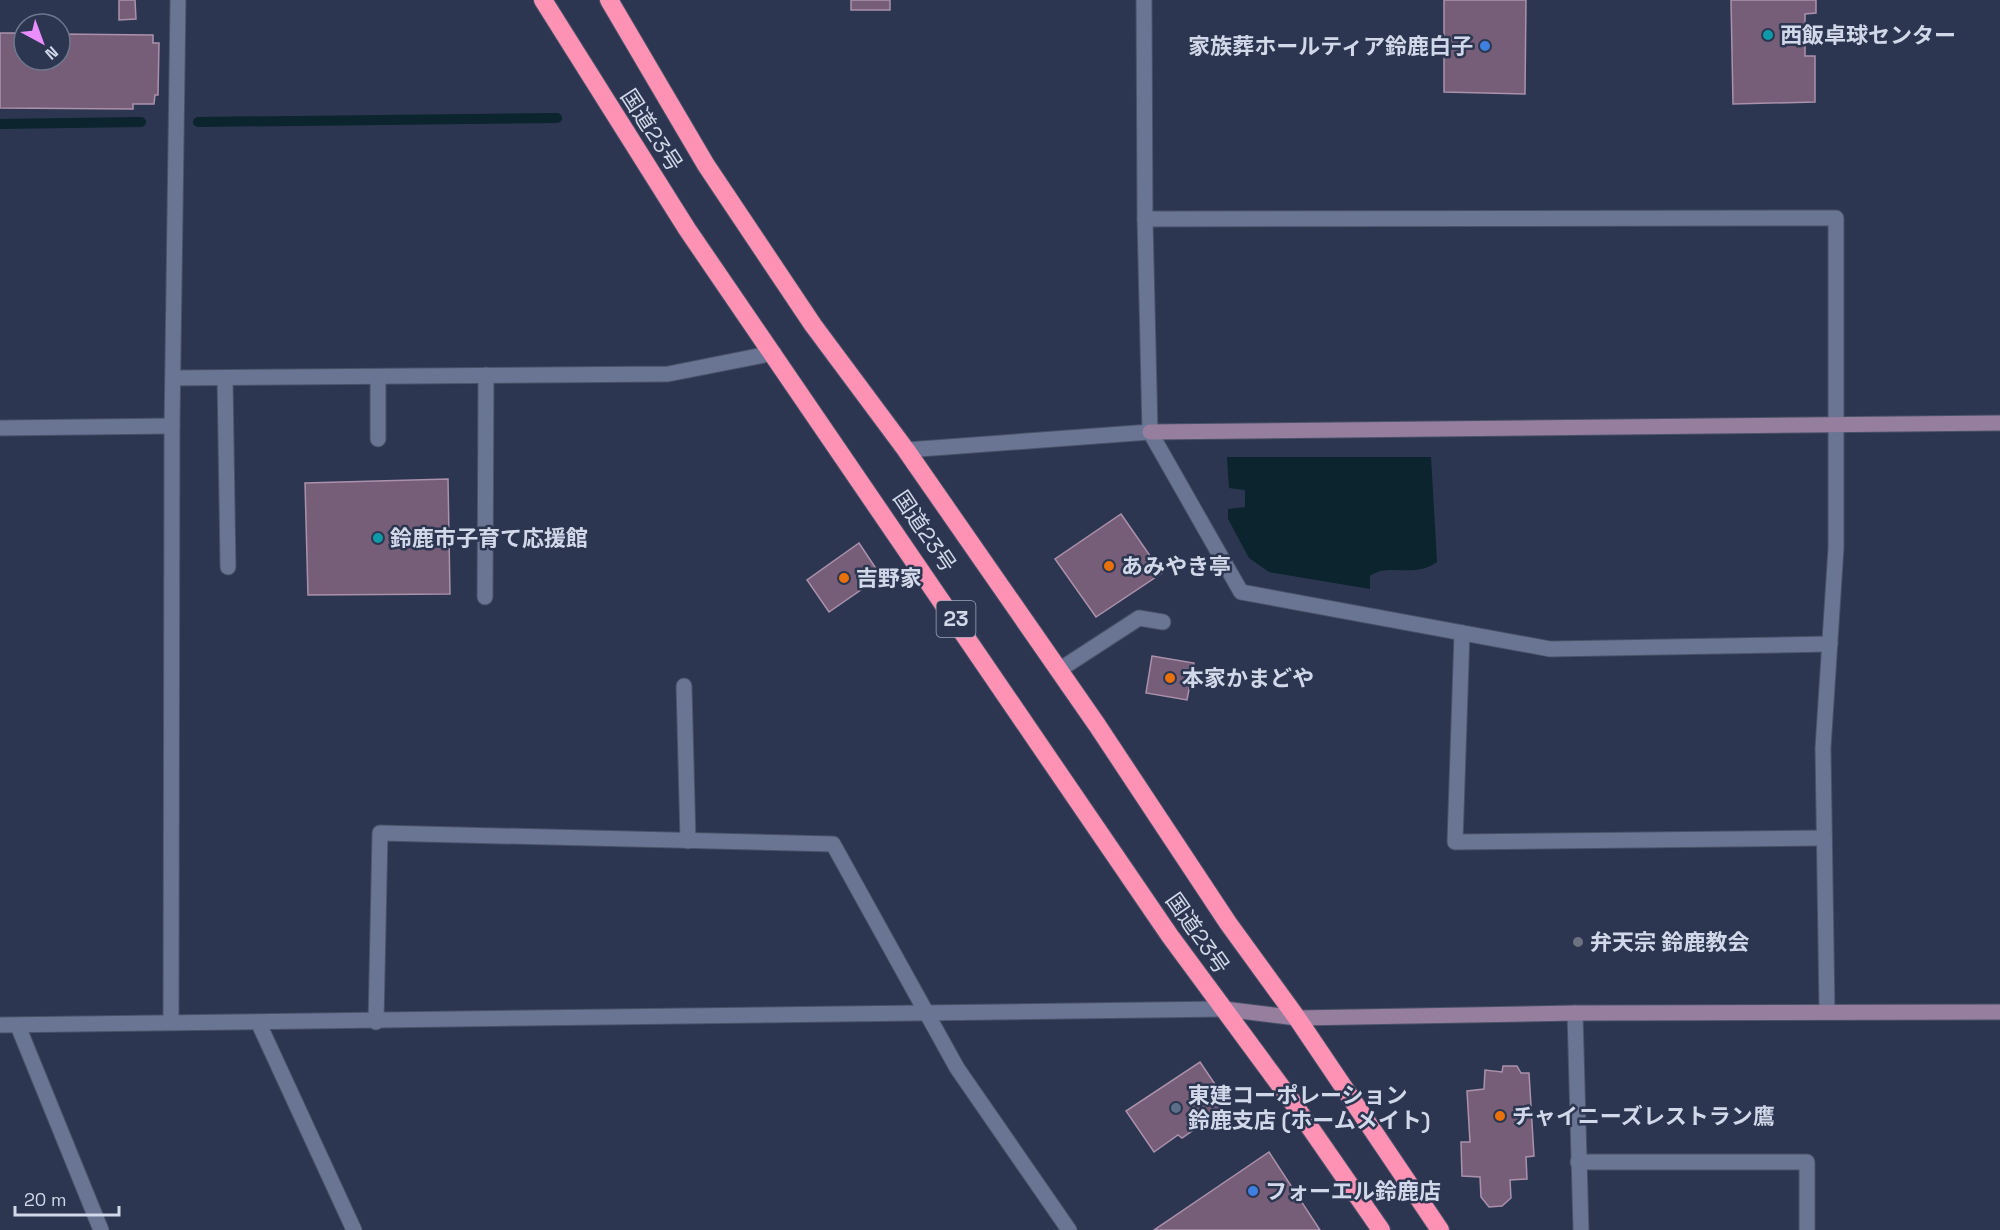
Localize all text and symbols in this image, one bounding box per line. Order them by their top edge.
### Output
north arrow [12,12,72,72]
place label: 西飯卓球センター [1780,21,1956,49]
marker: 西飯卓球センター [1761,28,1775,42]
place label: 家族葬ホールティア鈴鹿白子 [1188,32,1473,60]
marker: 家族葬ホールティア鈴鹿白子 [1478,39,1492,53]
text: N [41,41,62,64]
street label: 国道23号 [615,84,689,176]
street label: 国道23号 [888,485,962,577]
place label: 鈴鹿市子育て応援館 [390,524,588,552]
marker: 鈴鹿市子育て応援館 [371,531,385,545]
place label: あみやき亭 [1121,552,1231,580]
marker: あみやき亭 [1102,559,1116,573]
place label: 吉野家 [856,564,922,592]
marker: 吉野家 [837,571,851,585]
road number: 23 [936,601,976,637]
place label: 本家かまどや [1182,664,1314,692]
marker: 本家かまどや [1163,671,1177,685]
street label: 国道23号 [1160,887,1236,979]
place label: 弁天宗 鈴鹿教会 [1590,928,1750,956]
marker: 弁天宗 鈴鹿教会 [1571,935,1585,949]
place label: 東建コーポレーション 鈴鹿支店 (ホームメイト) [1188,1081,1430,1134]
marker: 東建コーポレーション 鈴鹿支店 (ホームメイト) [1169,1101,1183,1115]
place label: チャイニーズレストラン鷹 [1512,1102,1775,1130]
marker: チャイニーズレストラン鷹 [1493,1109,1507,1123]
place label: フォーエル鈴鹿店 [1265,1177,1441,1205]
scale bar [15,1179,118,1217]
marker: フォーエル鈴鹿店 [1246,1184,1260,1198]
text: 20 m [24,1188,67,1211]

